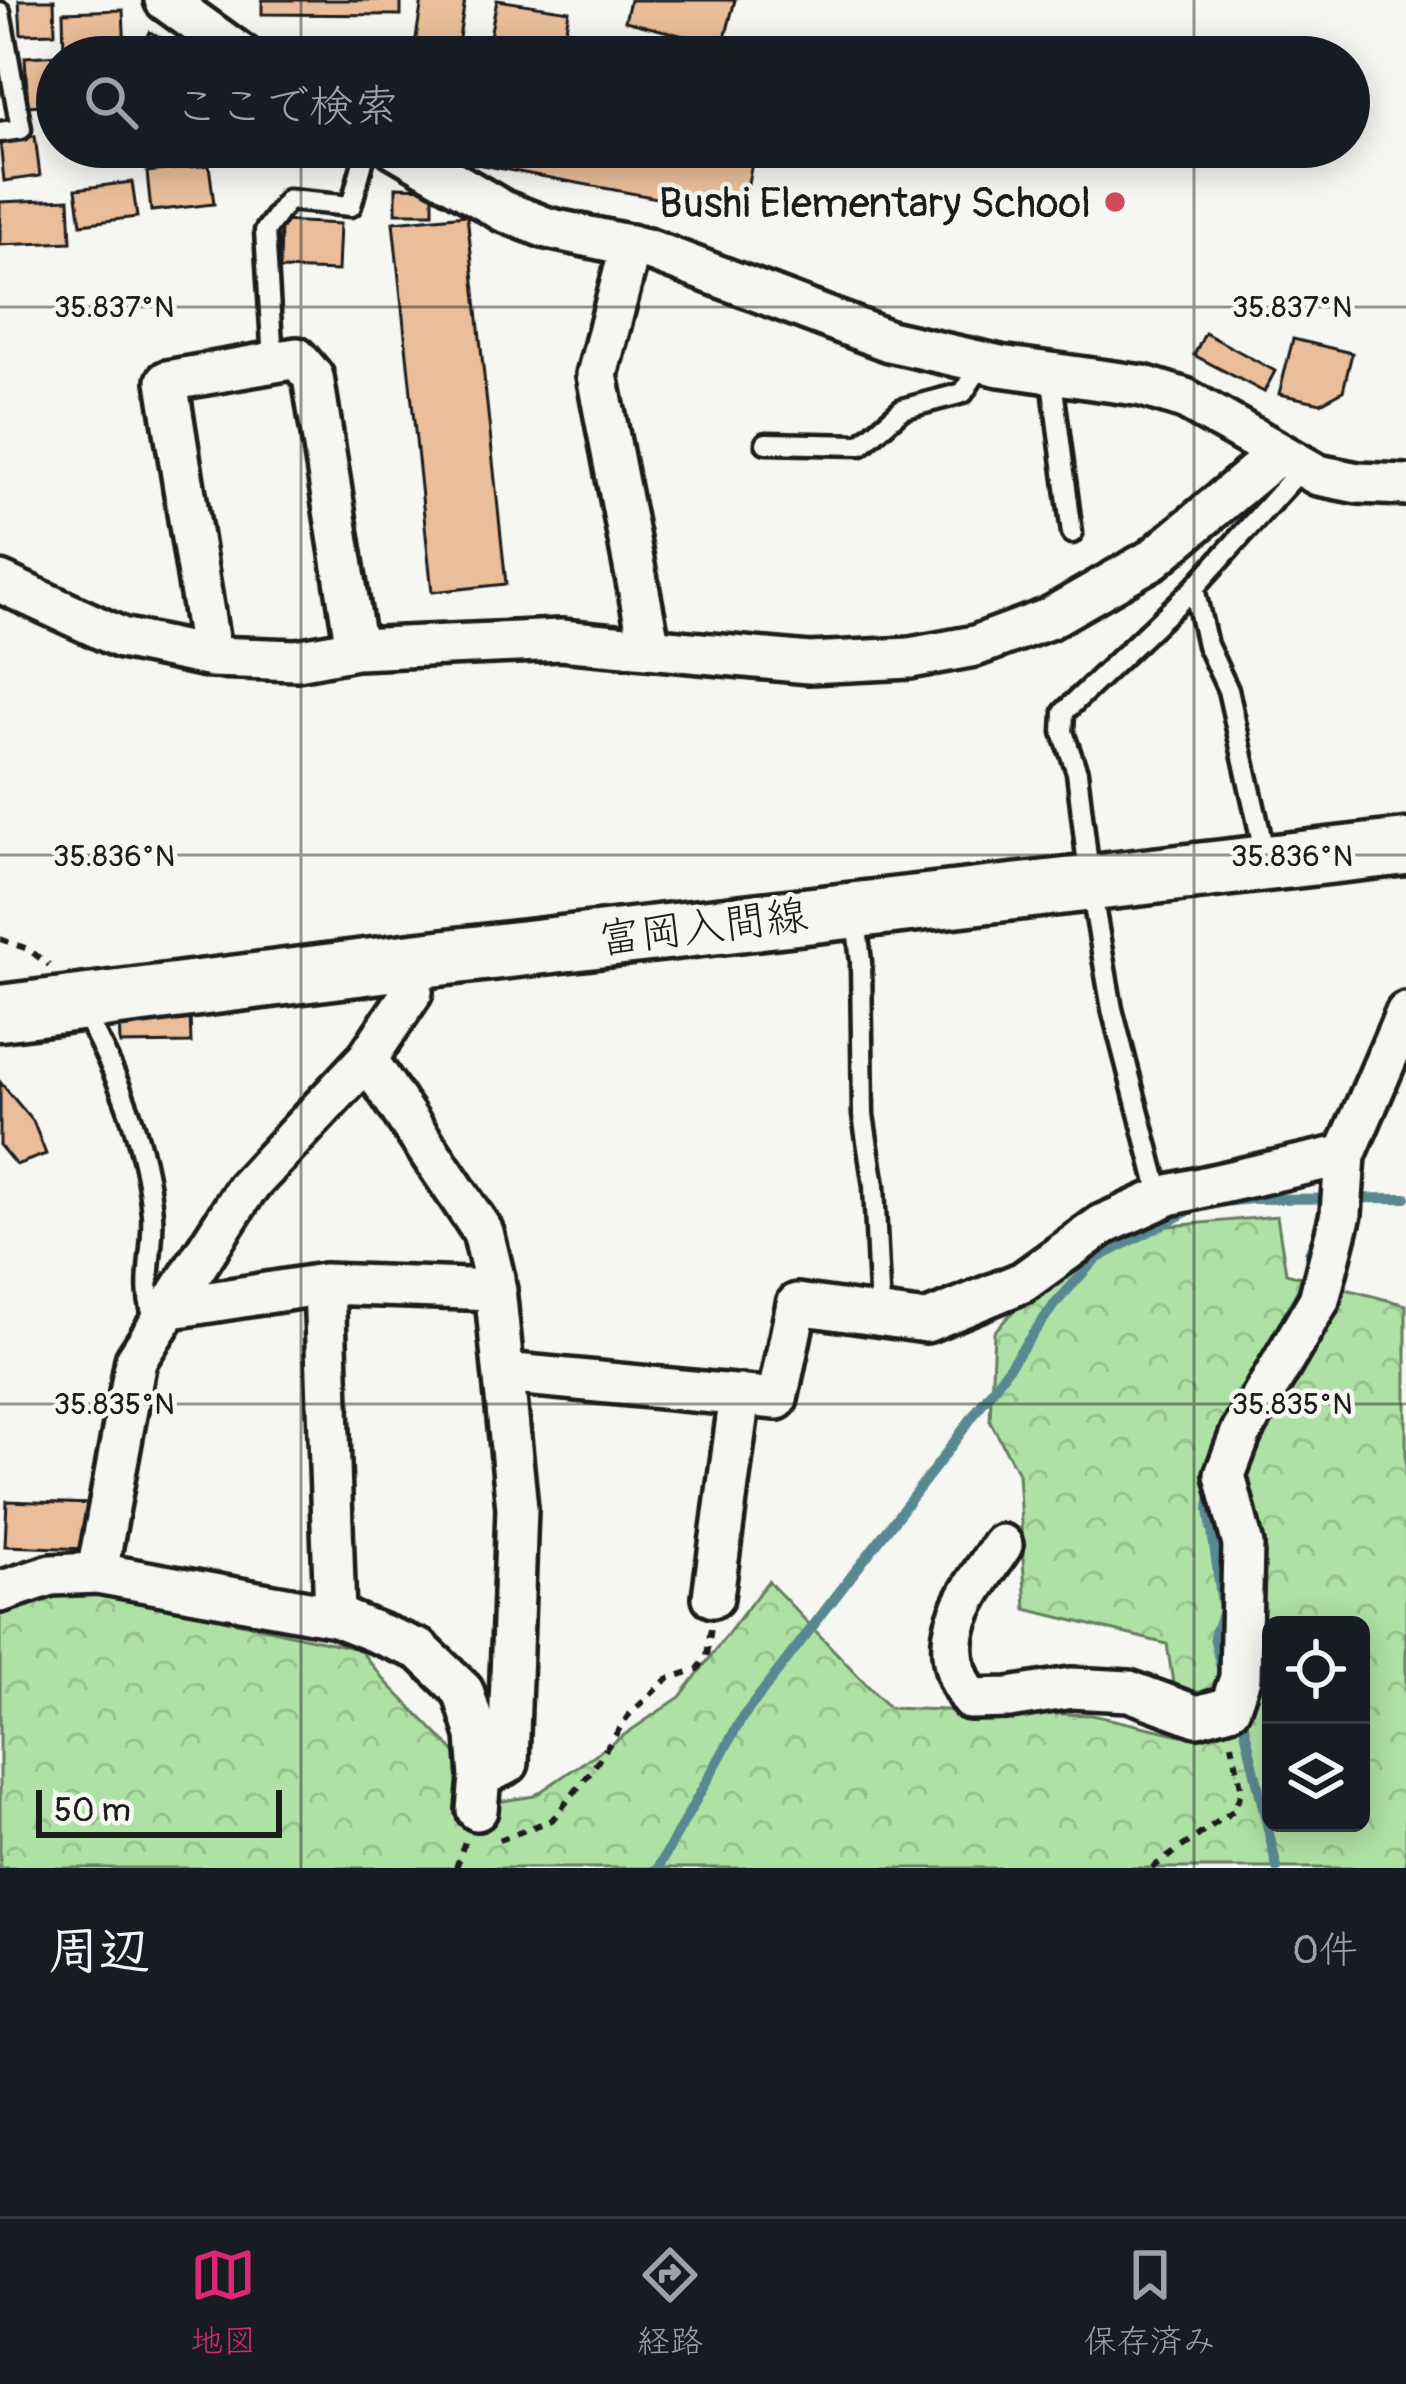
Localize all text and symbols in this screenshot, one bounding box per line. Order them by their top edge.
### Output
search box [36,36,1370,168]
icon: search [78,69,144,135]
text: ここで検索 [174,79,399,135]
place label: Bushi Elementary School [659,178,1091,230]
marker: Bushi Elementary School [1102,189,1128,215]
text: 35.837°N [54,289,174,326]
text: 35.837°N [1232,289,1352,326]
text: 35.836°N [53,838,175,875]
text: 35.836°N [1231,838,1353,875]
street label: 富岡入間線 [596,889,811,967]
text: 35.835°N [53,1386,175,1423]
text: 35.835°N [1231,1386,1353,1423]
map controls [1262,1616,1370,1832]
button: locate [1262,1616,1370,1724]
button: layers [1262,1724,1370,1832]
scale bar [36,1784,282,1837]
text: 50 m [54,1790,131,1831]
text: 周辺 [48,1920,150,1984]
text: 0件 [1292,1926,1358,1975]
tab: 地図 [190,2242,256,2362]
tab: 経路 [637,2242,703,2362]
tab: 保存済み [1084,2242,1216,2362]

